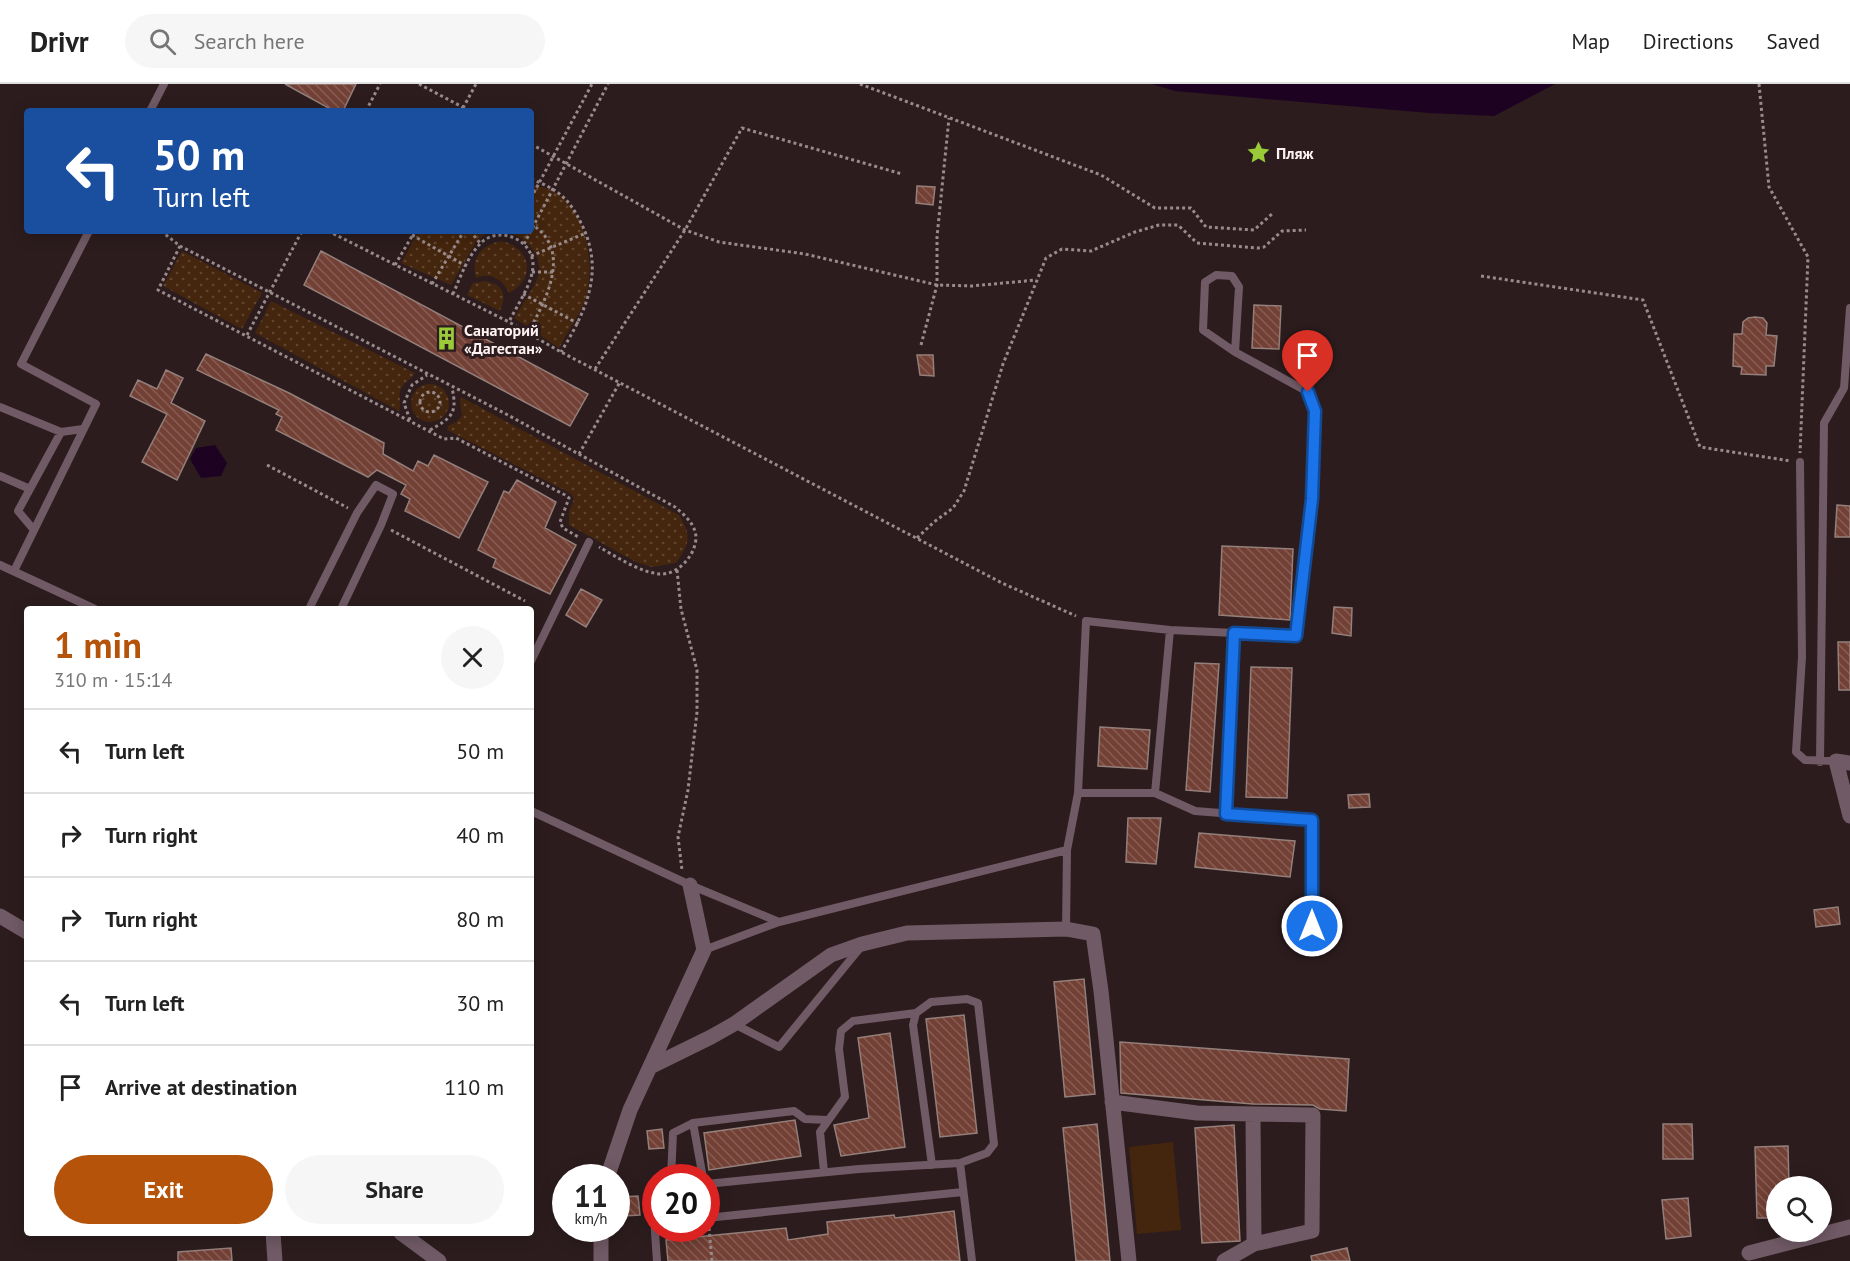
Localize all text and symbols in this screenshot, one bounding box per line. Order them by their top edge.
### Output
search box [125,14,545,68]
text: Drivr [30,23,89,60]
icon: search [146,25,179,58]
text: Search here [194,27,305,55]
text: Map [1571,28,1610,55]
text: Directions [1643,28,1734,55]
text: Saved [1767,28,1820,55]
text: 50 m [153,127,245,182]
icon: left [54,132,132,210]
place icon: Пляж [1245,140,1271,166]
place label: Пляж [1276,143,1315,163]
text: Turn left [153,180,250,214]
place label: Санаторий «Дагестан» [464,320,543,358]
building icon: Санаторий «Дагестан» [433,326,459,352]
pin [1282,330,1333,392]
icon: arrive [1291,339,1324,372]
text: 1 min [54,621,142,668]
button: close [441,626,504,689]
text: 310 m · 15:14 [54,667,172,693]
icon: left [54,735,87,768]
text: Turn left [105,737,185,765]
text: 50 m [456,737,504,765]
icon: right [54,819,87,852]
text: Turn right [105,821,197,849]
text: 40 m [456,821,504,849]
position arrow [1280,894,1344,958]
icon: right [54,903,87,936]
text: Turn right [105,905,197,933]
text: 80 m [456,905,504,933]
icon: left [54,987,87,1020]
text: Turn left [105,989,185,1017]
text: 30 m [456,989,504,1017]
icon: arrive [54,1071,87,1104]
text: Arrive at destination [105,1073,297,1101]
text: 110 m [444,1073,504,1101]
button: Exit [54,1155,273,1224]
button: Share [285,1155,504,1224]
speed limit sign: 20 [642,1164,720,1242]
text: 11 [574,1176,608,1215]
map controls [1766,1176,1832,1242]
button: search [1766,1176,1832,1242]
text: km/h [575,1209,607,1228]

